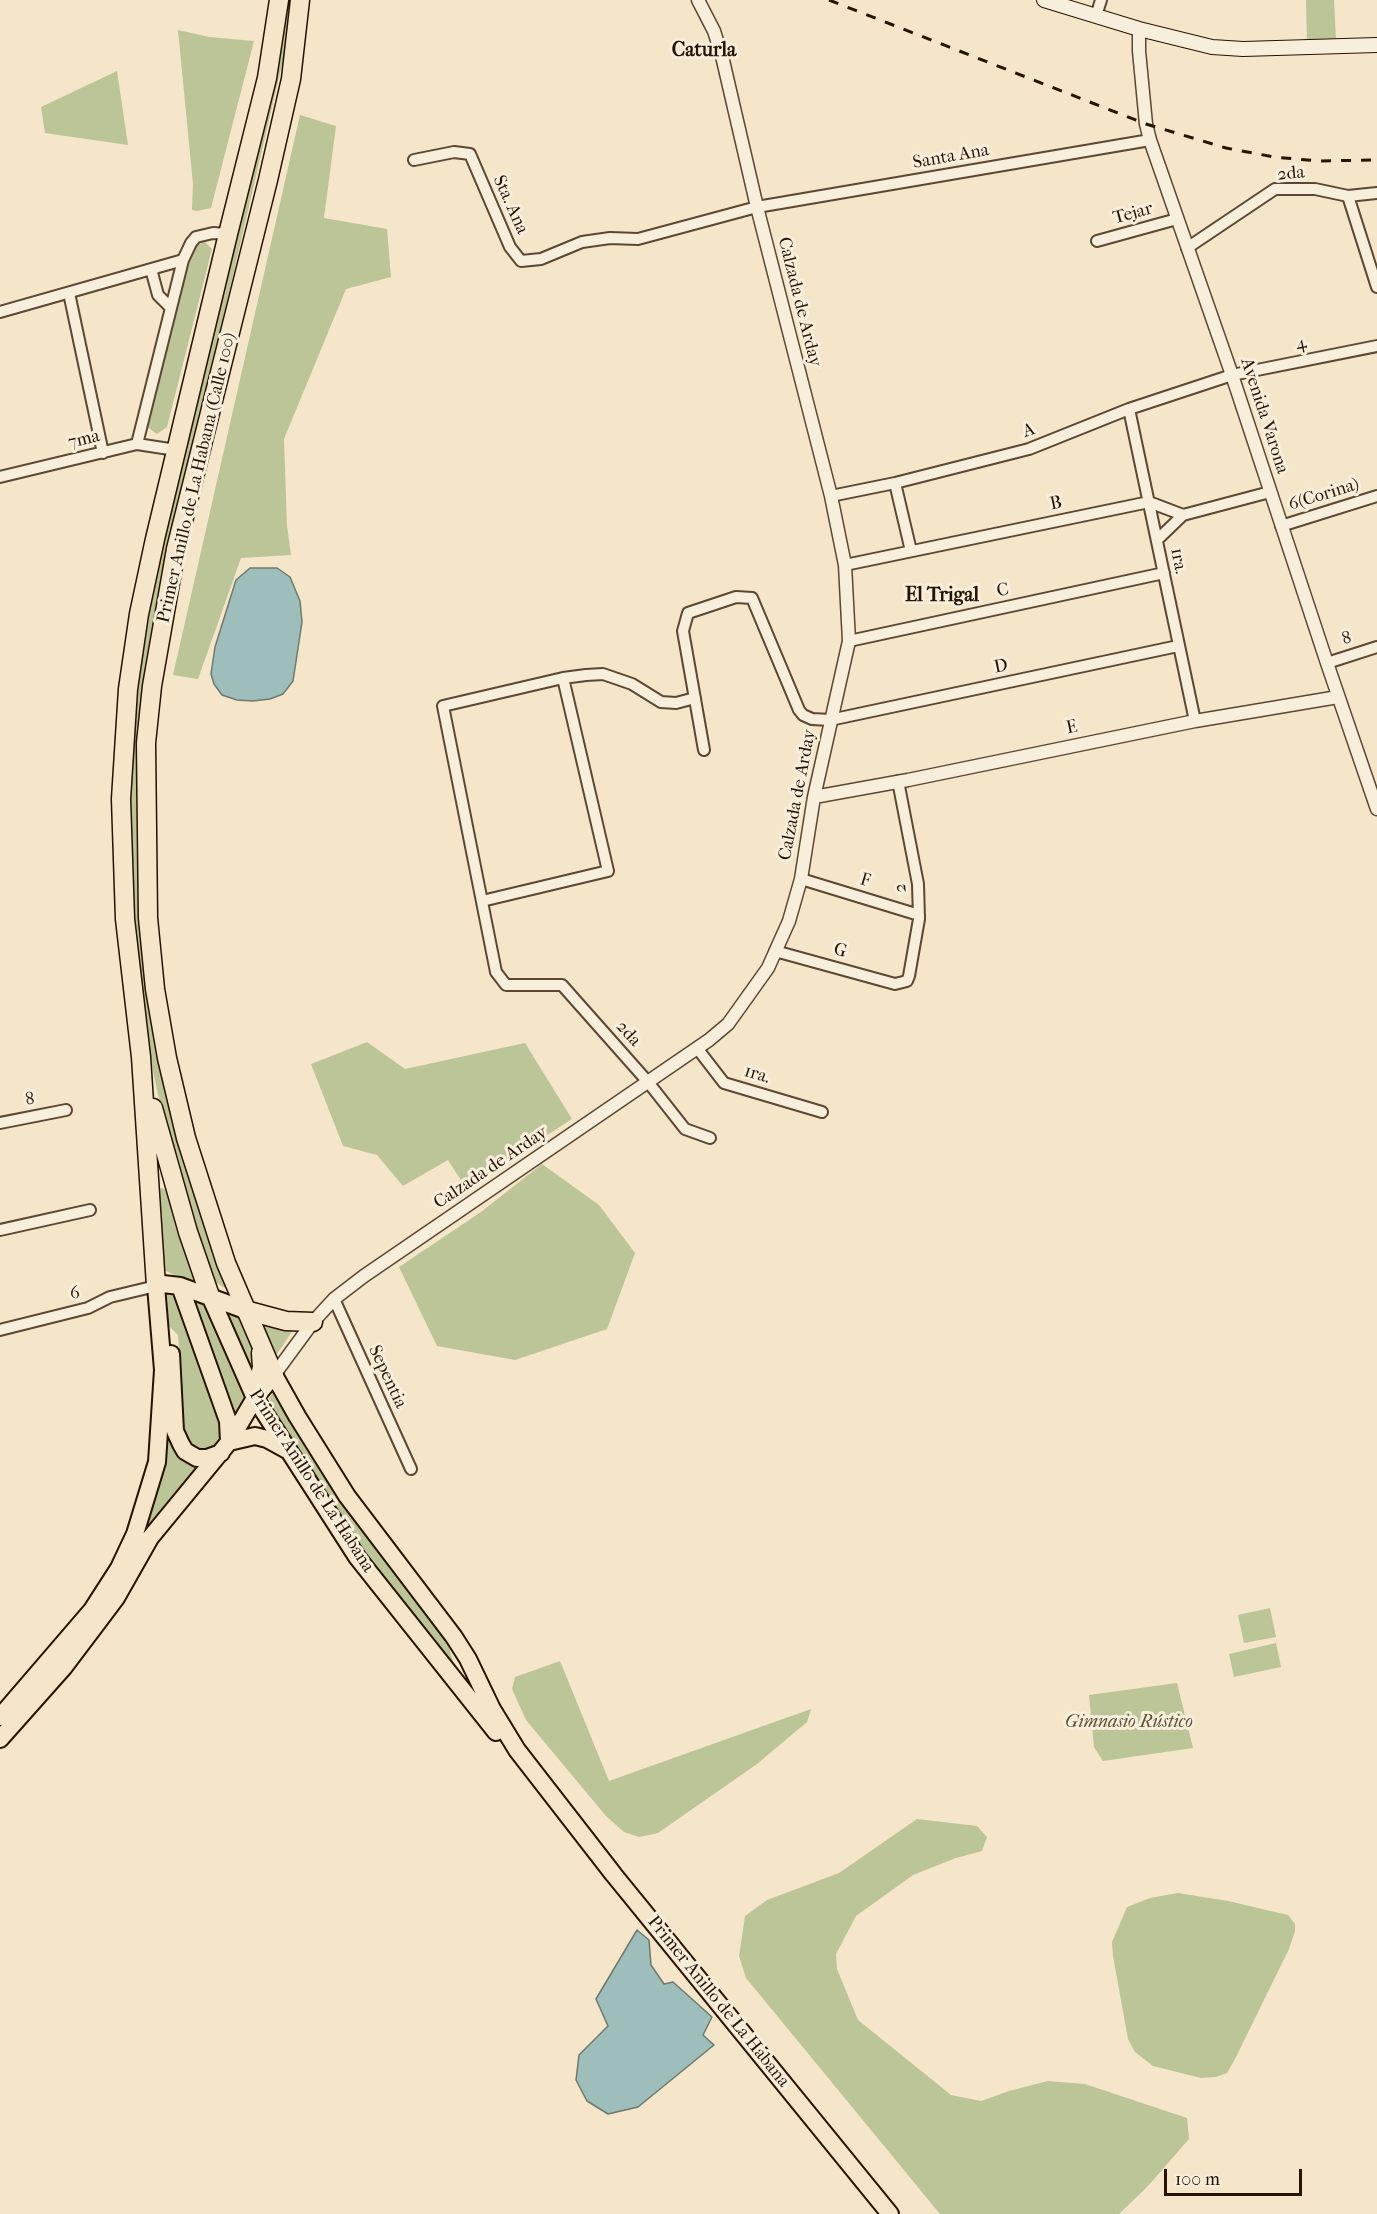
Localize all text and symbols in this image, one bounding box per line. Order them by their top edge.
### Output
district label: Caturla [672,39,736,63]
street label: Santa Ana [911,140,991,174]
street label: 2da [1276,162,1306,186]
street label: Sta. Ana [488,172,532,238]
street label: Tejar [1111,198,1155,230]
street label: Calzada de Arday [772,235,826,369]
street label: Primer Anillo de La Habana (Calle 100) [153,331,241,625]
street label: 4 [1294,332,1308,356]
street label: Avenida Varona [1235,355,1293,477]
street label: A [1020,419,1038,443]
street label: 7ma [66,426,102,454]
street label: 6(Corina) [1286,474,1362,516]
street label: B [1048,492,1064,516]
street label: 1ra. [1165,546,1191,576]
street label: C [995,579,1011,603]
district label: El Trigal [905,584,979,608]
street label: 8 [1339,627,1355,651]
street label: D [992,655,1010,679]
street label: E [1064,716,1080,740]
street label: Calzada de Arday [775,728,821,862]
street label: F [857,869,873,893]
street label: 2 [890,882,912,894]
street label: G [831,939,849,963]
street label: 2da [611,1017,645,1051]
street label: 1ra. [741,1061,773,1089]
street label: 8 [24,1089,36,1111]
street label: Calzada de Arday [430,1122,552,1214]
street label: 6 [67,1282,83,1306]
street label: Sepentia [363,1342,411,1412]
street label: Primer Anillo de La Habana [244,1385,378,1577]
park label: Gimnasio Rústico [1065,1712,1193,1734]
street label: Primer Anillo de La Habana [642,1912,794,2092]
scale bar [1167,2157,1305,2195]
text: 100 m [1175,2169,1220,2190]

